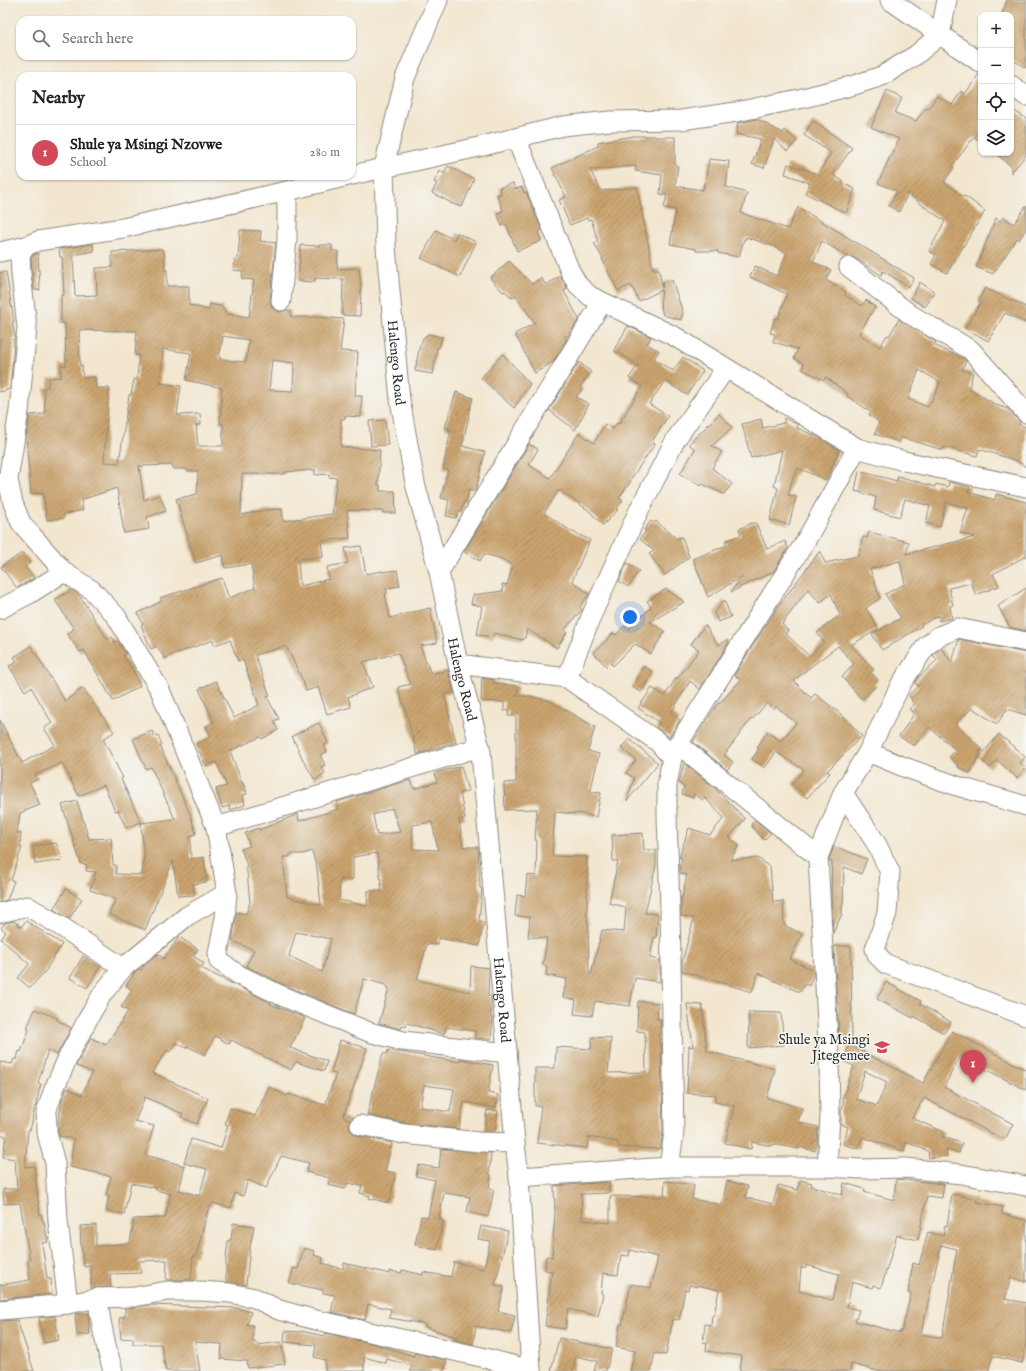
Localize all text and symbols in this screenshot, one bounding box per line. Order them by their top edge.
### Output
map controls [978,12,1014,156]
button: + [978,12,1014,48]
search box [16,16,356,60]
icon: search [30,27,52,49]
text: Search here [62,29,133,48]
button: − [978,48,1014,84]
button: locate [978,84,1014,120]
text: Nearby [32,88,85,109]
button: layers [978,120,1014,156]
text: Shule ya Msingi Nzovwe [70,135,222,154]
text: 1 [43,144,47,161]
text: 280 m [310,144,340,161]
text: School [70,154,107,171]
street label: Halengo Road [383,319,409,407]
your location [620,607,640,627]
street label: Halengo Road [443,636,481,724]
street label: Halengo Road [489,956,514,1044]
place label: Shule ya Msingi Jitegemee [778,1031,871,1065]
school or university icon: Shule ya Msingi Jitegemee [873,1038,891,1056]
pin: 1 [960,1050,986,1083]

